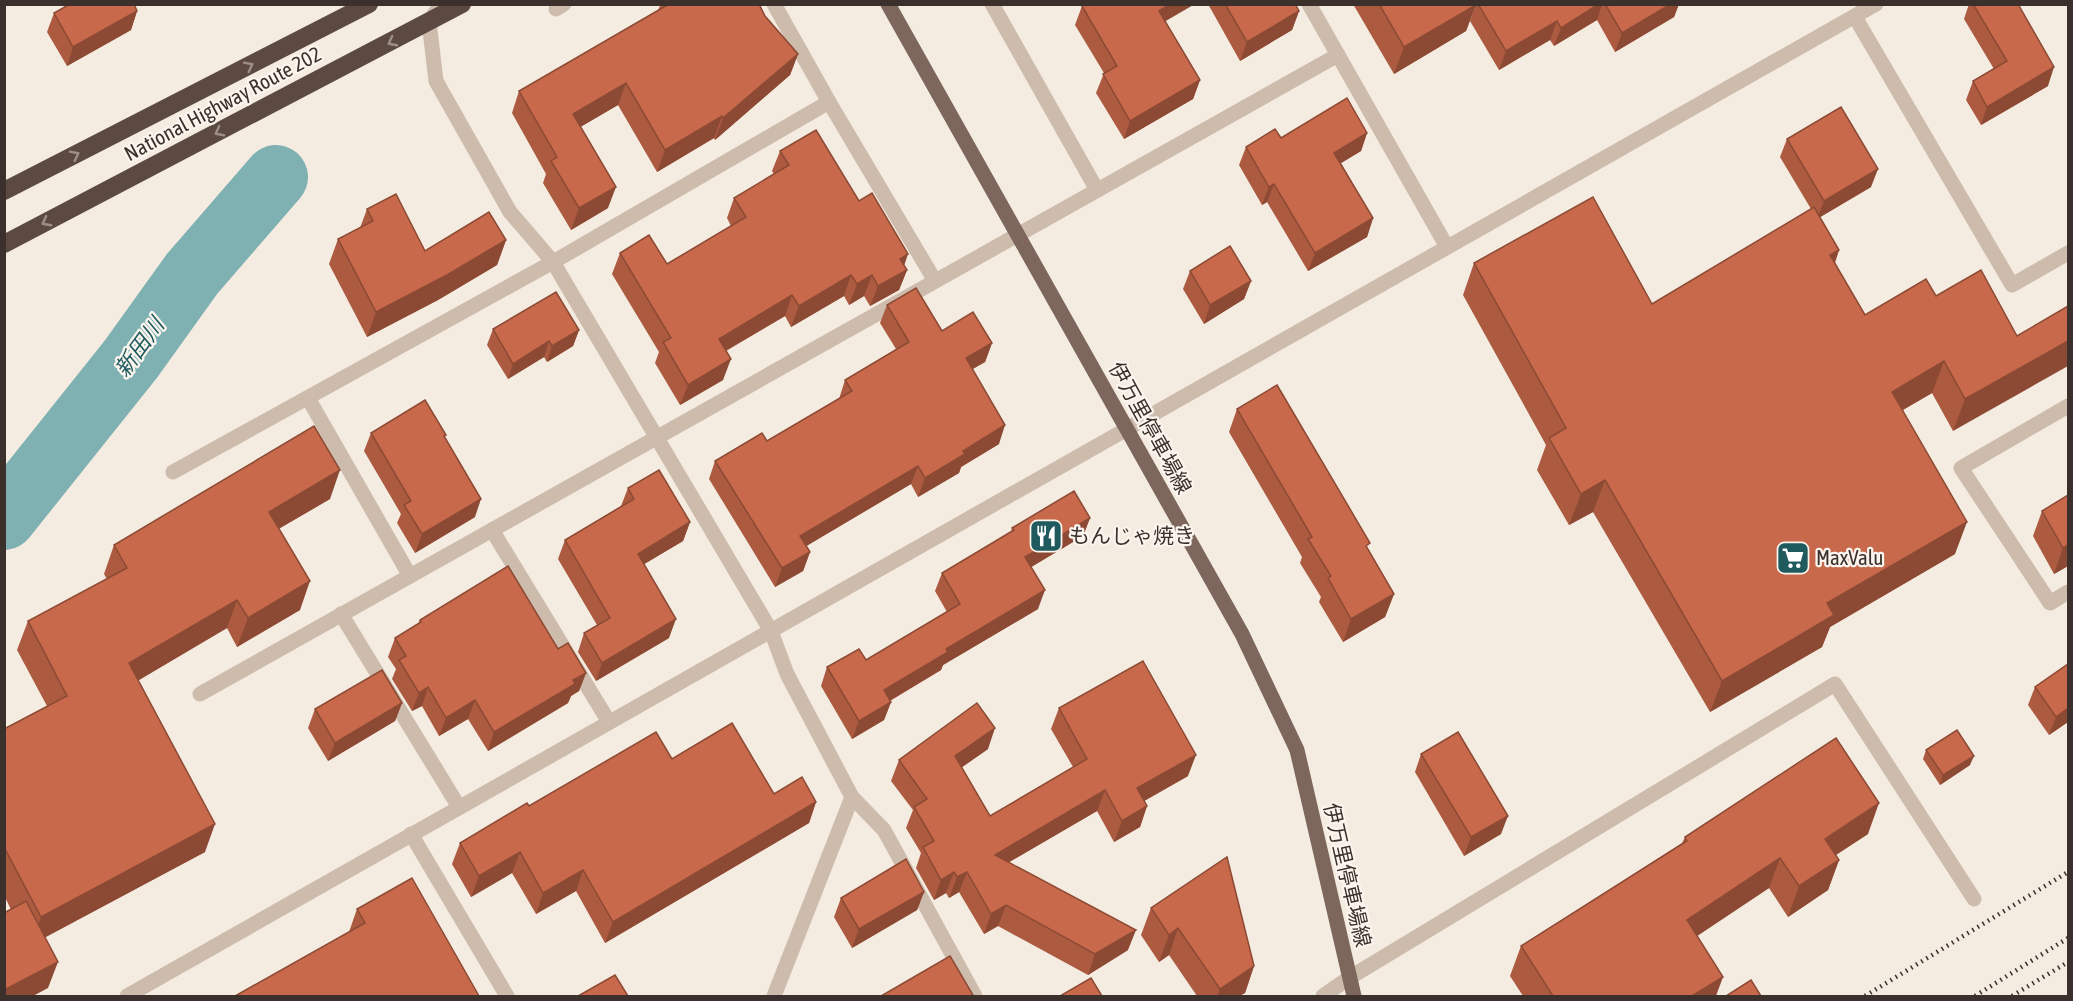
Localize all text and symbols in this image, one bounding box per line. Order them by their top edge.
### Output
one-way arrow [387,35,398,46]
street label: National Highway Route 202 [120,41,325,165]
one-way arrow [242,62,253,73]
one-way arrow [214,125,225,136]
one-way arrow [69,151,80,162]
one-way arrow [41,215,52,227]
water label: 新田川 [109,311,170,381]
street label: 伊万里停車場線 [1105,357,1197,498]
restaurant icon: もんじゃ焼き [1028,518,1064,554]
place label: もんじゃ焼き [1069,523,1195,547]
supermarket icon: MaxValu [1775,540,1811,576]
place label: MaxValu [1816,545,1883,569]
street label: 伊万里停車場線 [1320,800,1376,949]

